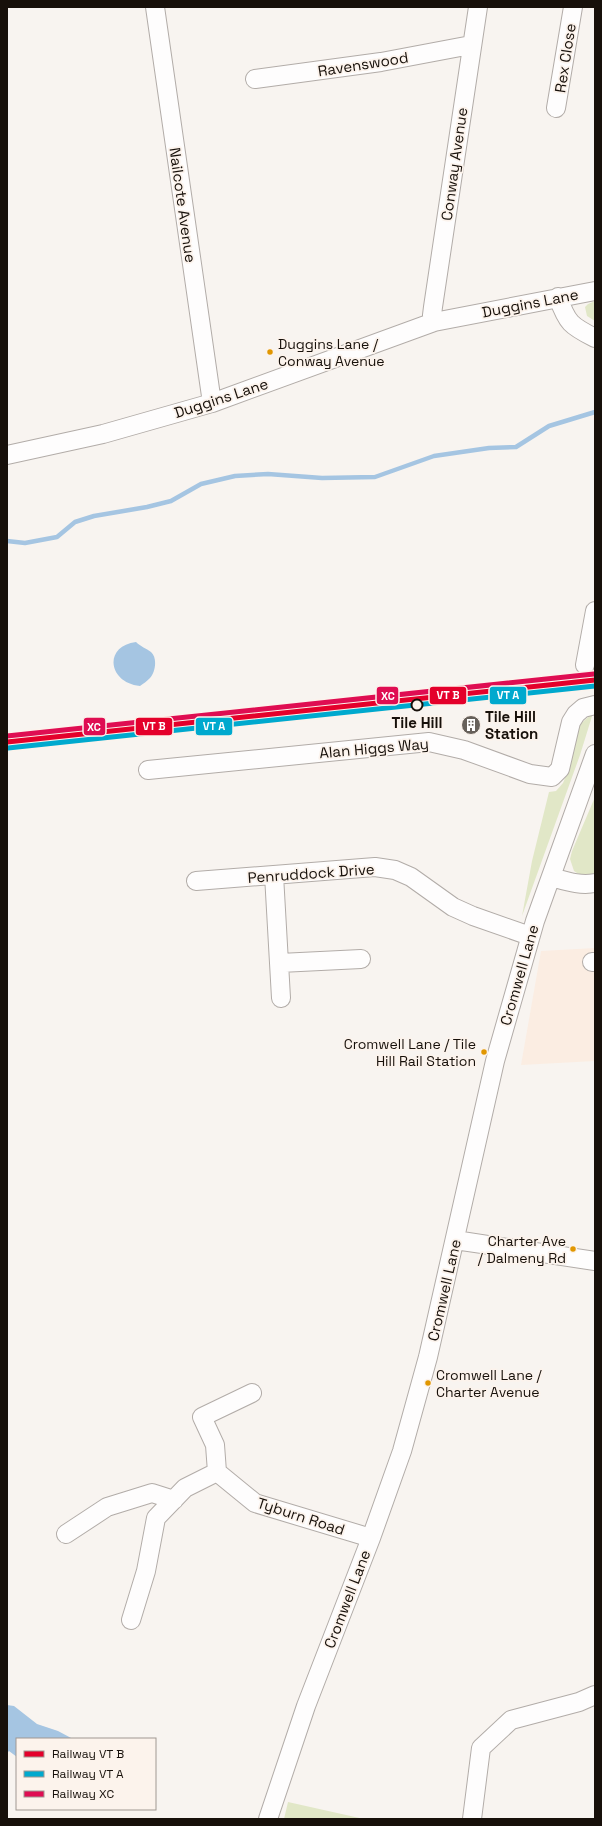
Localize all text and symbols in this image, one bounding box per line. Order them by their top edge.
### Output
street label: Rex Close [550,22,580,94]
street label: Ravenswood [316,47,410,81]
street label: Conway Avenue [437,106,471,222]
street label: Nailcote Avenue [166,146,200,264]
street label: Duggins Lane [480,284,580,322]
place label: Duggins Lane / Conway Avenue [278,335,385,370]
marker: Duggins Lane / Conway Avenue [265,347,275,357]
street label: Duggins Lane [172,374,271,422]
line badge: XC [376,686,399,705]
line badge: VT B [429,686,467,705]
line badge: VT A [489,686,527,705]
text: VT B [436,688,460,702]
text: VT A [497,688,519,702]
text: XC [381,689,395,703]
marker: Tile Hill [410,698,424,712]
place label: Tile Hill Station [485,707,538,743]
place label: Tile Hill [392,713,442,732]
building icon: Tile Hill Station [460,714,482,736]
line badge: XC [83,717,106,736]
line badge: VT B [135,717,173,736]
line badge: VT A [195,717,233,736]
text: VT B [142,719,166,733]
text: VT A [203,719,225,733]
text: XC [87,720,101,734]
street label: Alan Higgs Way [318,734,430,762]
street label: Penruddock Drive [247,859,375,887]
street label: Cromwell Lane [496,922,542,1028]
place label: Cromwell Lane / Tile Hill Rail Station [344,1035,476,1070]
marker: Cromwell Lane / Tile Hill Rail Station [479,1047,489,1057]
place label: Charter Ave / Dalmeny Rd [478,1232,566,1267]
street label: Cromwell Lane [423,1237,465,1343]
marker: Charter Ave / Dalmeny Rd [568,1244,578,1254]
place label: Cromwell Lane / Charter Avenue [436,1366,543,1401]
marker: Cromwell Lane / Charter Avenue [423,1378,433,1388]
street label: Tyburn Road [255,1493,347,1539]
street label: Cromwell Lane [320,1547,375,1651]
legend [16,1738,156,1810]
text: Railway VT B [52,1746,124,1762]
text: Railway VT A [52,1766,124,1782]
text: Railway XC [52,1786,114,1802]

